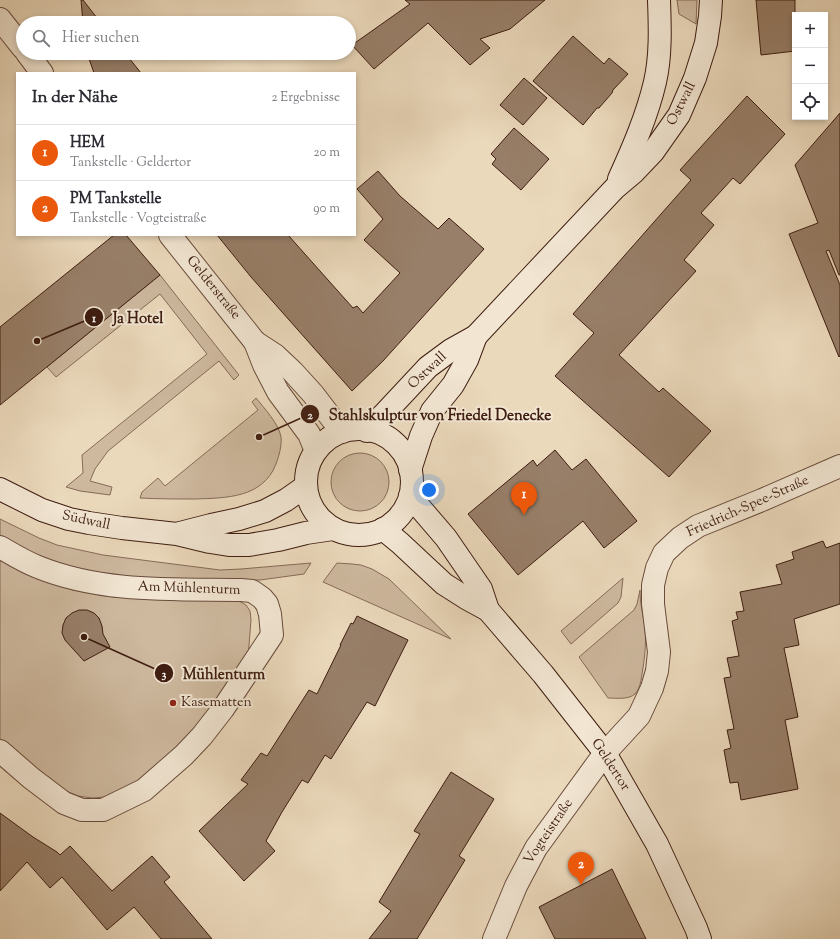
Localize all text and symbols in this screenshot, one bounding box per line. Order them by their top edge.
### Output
map controls [792,12,828,120]
button: + [792,12,828,48]
search box [16,16,356,60]
icon: search [30,27,52,49]
text: Hier suchen [62,28,140,49]
button: − [792,48,828,84]
street label: Ostwall [662,78,702,129]
button: locate [792,84,828,120]
text: In der Nähe [32,86,118,110]
text: 2 Ergebnisse [271,89,340,107]
text: HEM [70,133,105,154]
text: 1 [43,144,47,162]
text: 20 m [314,144,340,162]
text: Tankstelle · Geldertor [70,154,191,172]
text: PM Tankstelle [70,189,162,210]
text: 2 [42,200,48,218]
text: 90 m [313,200,340,218]
text: Tankstelle · Vogteistraße [70,210,207,228]
street label: Gelderstraße [181,252,245,324]
callout: Ja Hotel [84,304,171,331]
text: Ja Hotel [112,309,164,330]
text: 1 [91,310,97,328]
street label: Ostwall [404,348,452,394]
callout: Stahlskulptur von Friedel Denecke [300,401,559,428]
text: Stahlskulptur von Friedel Denecke [329,406,551,427]
text: 2 [307,407,313,425]
street label: Friedrich-Spee-Straße [684,471,812,543]
your location [419,480,439,500]
pin: 1 [511,482,537,515]
street label: Südwall [60,506,112,536]
street label: Am Mühlenturm [137,577,241,601]
callout: Mühlenturm [154,660,273,687]
text: Mühlenturm [183,665,266,686]
text: 3 [162,666,167,684]
place label: Kasematten [181,693,252,713]
marker: Kasematten [168,698,178,708]
street label: Geldertor [586,735,635,796]
street label: Vogteistraße [520,795,578,869]
pin: 2 [568,852,594,885]

